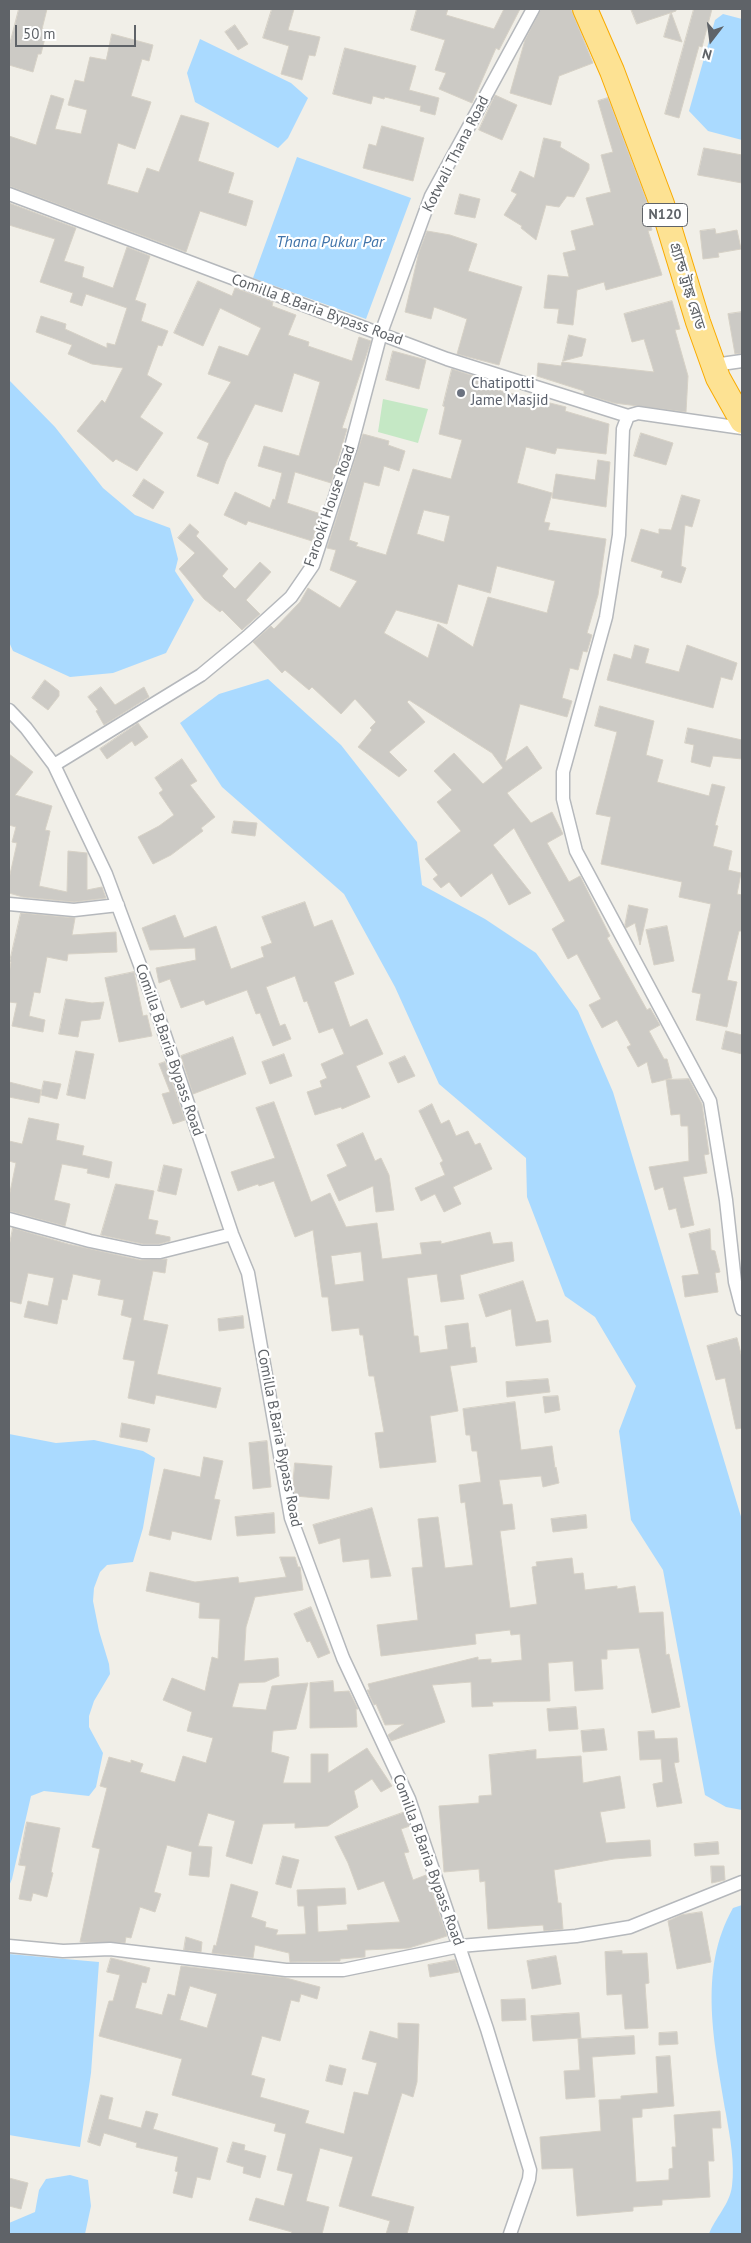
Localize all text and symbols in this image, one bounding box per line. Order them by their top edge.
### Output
scale bar [18,15,139,47]
north arrow [686,15,736,65]
text: 50 m [23,24,56,43]
text: N [700,45,714,64]
street label: Kotwali Thana Road [419,93,493,215]
road number: N120 [642,204,688,226]
water label: Thana Pukur Par [276,232,384,252]
street label: গ্র্যান্ড ট্রাঙ্ক রোড [665,240,709,332]
street label: Comilla B.Baria Bypass Road [229,271,405,349]
place label: Chatipotti Jame Masjid [471,375,548,410]
marker: Chatipotti Jame Masjid [455,387,467,399]
street label: Farooki House Road [301,443,359,569]
street label: Comilla B.Baria Bypass Road [131,962,207,1138]
street label: Comilla B.Baria Bypass Road [253,1347,305,1529]
street label: Comilla B.Baria Bypass Road [389,1772,467,1948]

